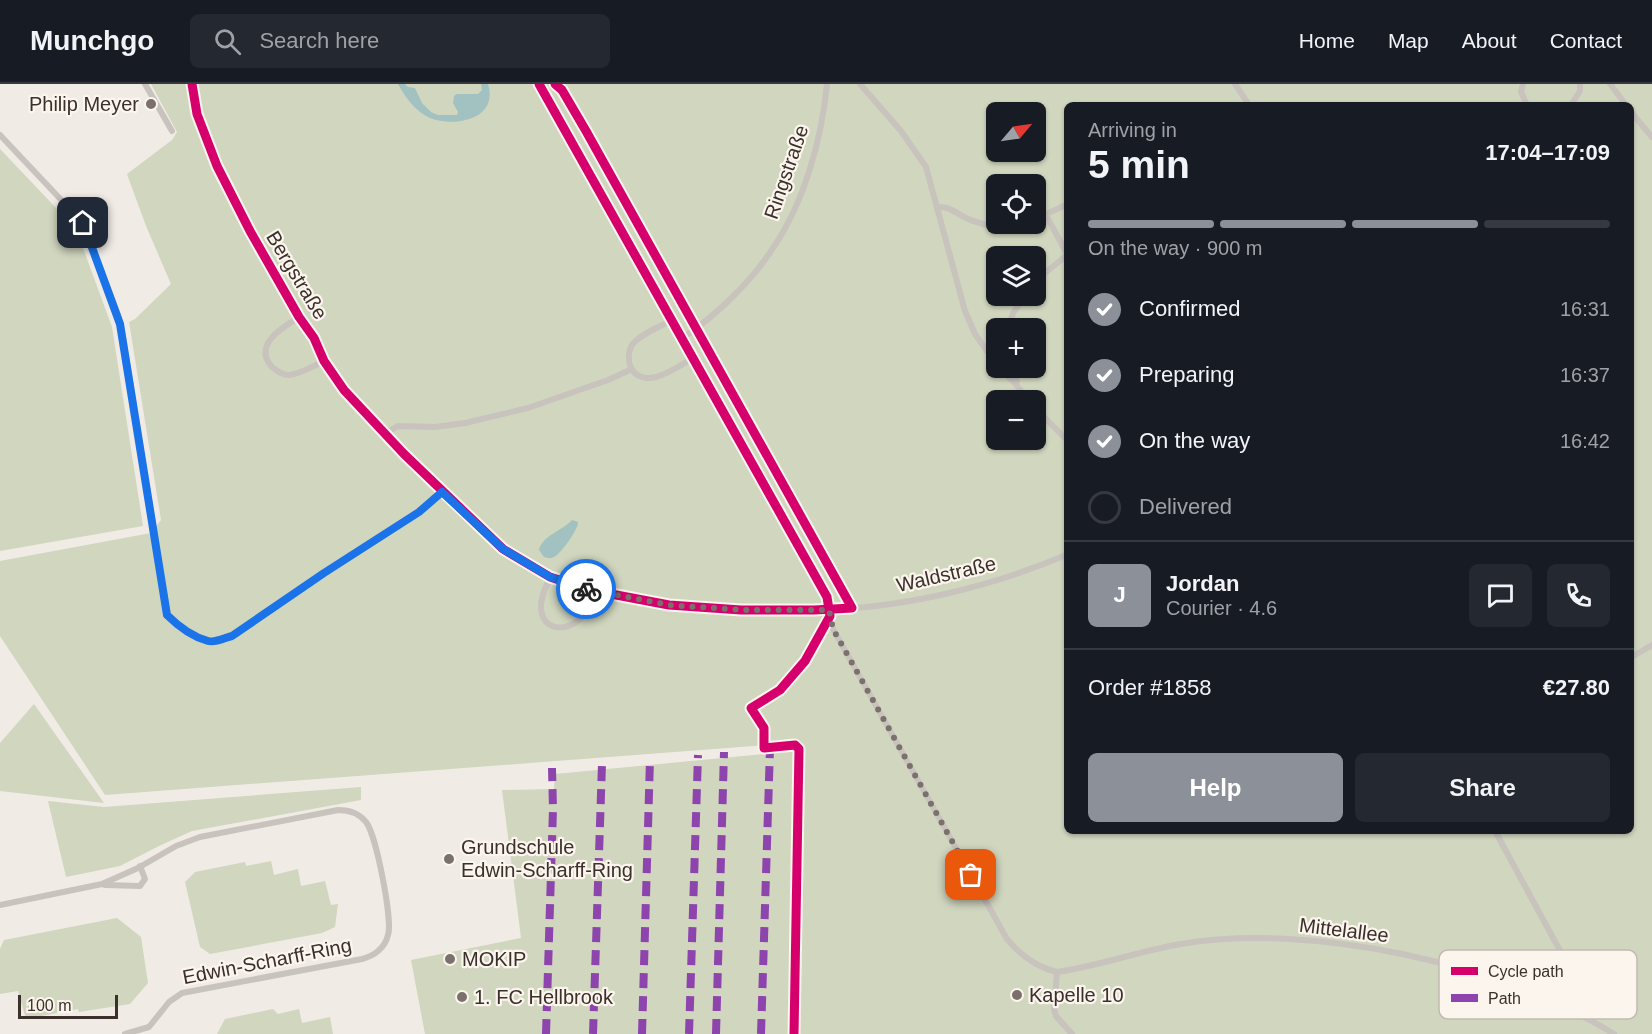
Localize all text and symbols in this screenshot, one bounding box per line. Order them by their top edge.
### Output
search box [190,14,610,68]
text: Munchgo [30,25,154,56]
icon: search [211,25,244,58]
text: Search here [259,28,379,53]
text: Home [1299,29,1355,52]
text: Map [1388,29,1429,52]
text: About [1462,29,1517,52]
text: Contact [1550,29,1622,52]
place label: Philip Meyer [29,93,139,115]
marker: Philip Meyer [144,97,158,111]
north arrow [986,102,1046,162]
map controls [986,102,1046,450]
text: Arriving in [1088,119,1177,141]
street label: Ringstraße [760,122,812,222]
text: 17:04–17:09 [1485,140,1610,165]
text: 5 min [1088,143,1190,186]
button: locate [986,174,1046,234]
pin [57,197,108,248]
icon: home [66,206,99,239]
street label: Bergstraße [262,227,332,323]
text: On the way · 900 m [1088,237,1263,259]
button: layers [986,246,1046,306]
icon: check [1088,293,1121,326]
text: Confirmed [1139,296,1240,321]
text: 16:31 [1560,298,1610,320]
button: + [986,318,1046,378]
icon: check [1088,359,1121,392]
text: Preparing [1139,362,1234,387]
text: 16:37 [1560,364,1610,386]
button: − [986,390,1046,450]
icon: check [1088,425,1121,458]
text: On the way [1139,428,1250,453]
text: 16:42 [1560,430,1610,452]
text: Delivered [1139,494,1232,519]
street label: Waldstraße [894,552,998,596]
courier [556,559,616,619]
button: chat [1469,564,1532,627]
button: phone [1547,564,1610,627]
text: Jordan [1166,571,1239,596]
icon: bike [570,573,603,606]
text: J [1113,582,1126,607]
text: Courier · 4.6 [1166,597,1277,619]
text: Order #1858 [1088,675,1212,700]
text: €27.80 [1543,675,1610,700]
button: Help [1088,753,1343,822]
button: Share [1355,753,1610,822]
place label: Grundschule Edwin-Scharff-Ring [461,836,633,881]
pin [945,849,996,900]
marker: Grundschule Edwin-Scharff-Ring [442,852,456,866]
icon: bag [954,858,987,891]
street label: Mittelallee [1298,914,1390,946]
street label: Edwin-Scharff-Ring [181,934,353,988]
place label: MOKIP [462,948,526,970]
legend [1439,950,1637,1019]
marker: MOKIP [443,952,457,966]
text: Cycle path [1488,963,1564,980]
place label: Kapelle 10 [1029,984,1124,1006]
place label: 1. FC Hellbrook [474,986,614,1008]
marker: Kapelle 10 [1010,988,1024,1002]
marker: 1. FC Hellbrook [455,990,469,1004]
text: Path [1488,990,1521,1007]
scale bar [18,992,118,1020]
text: 100 m [27,997,71,1014]

